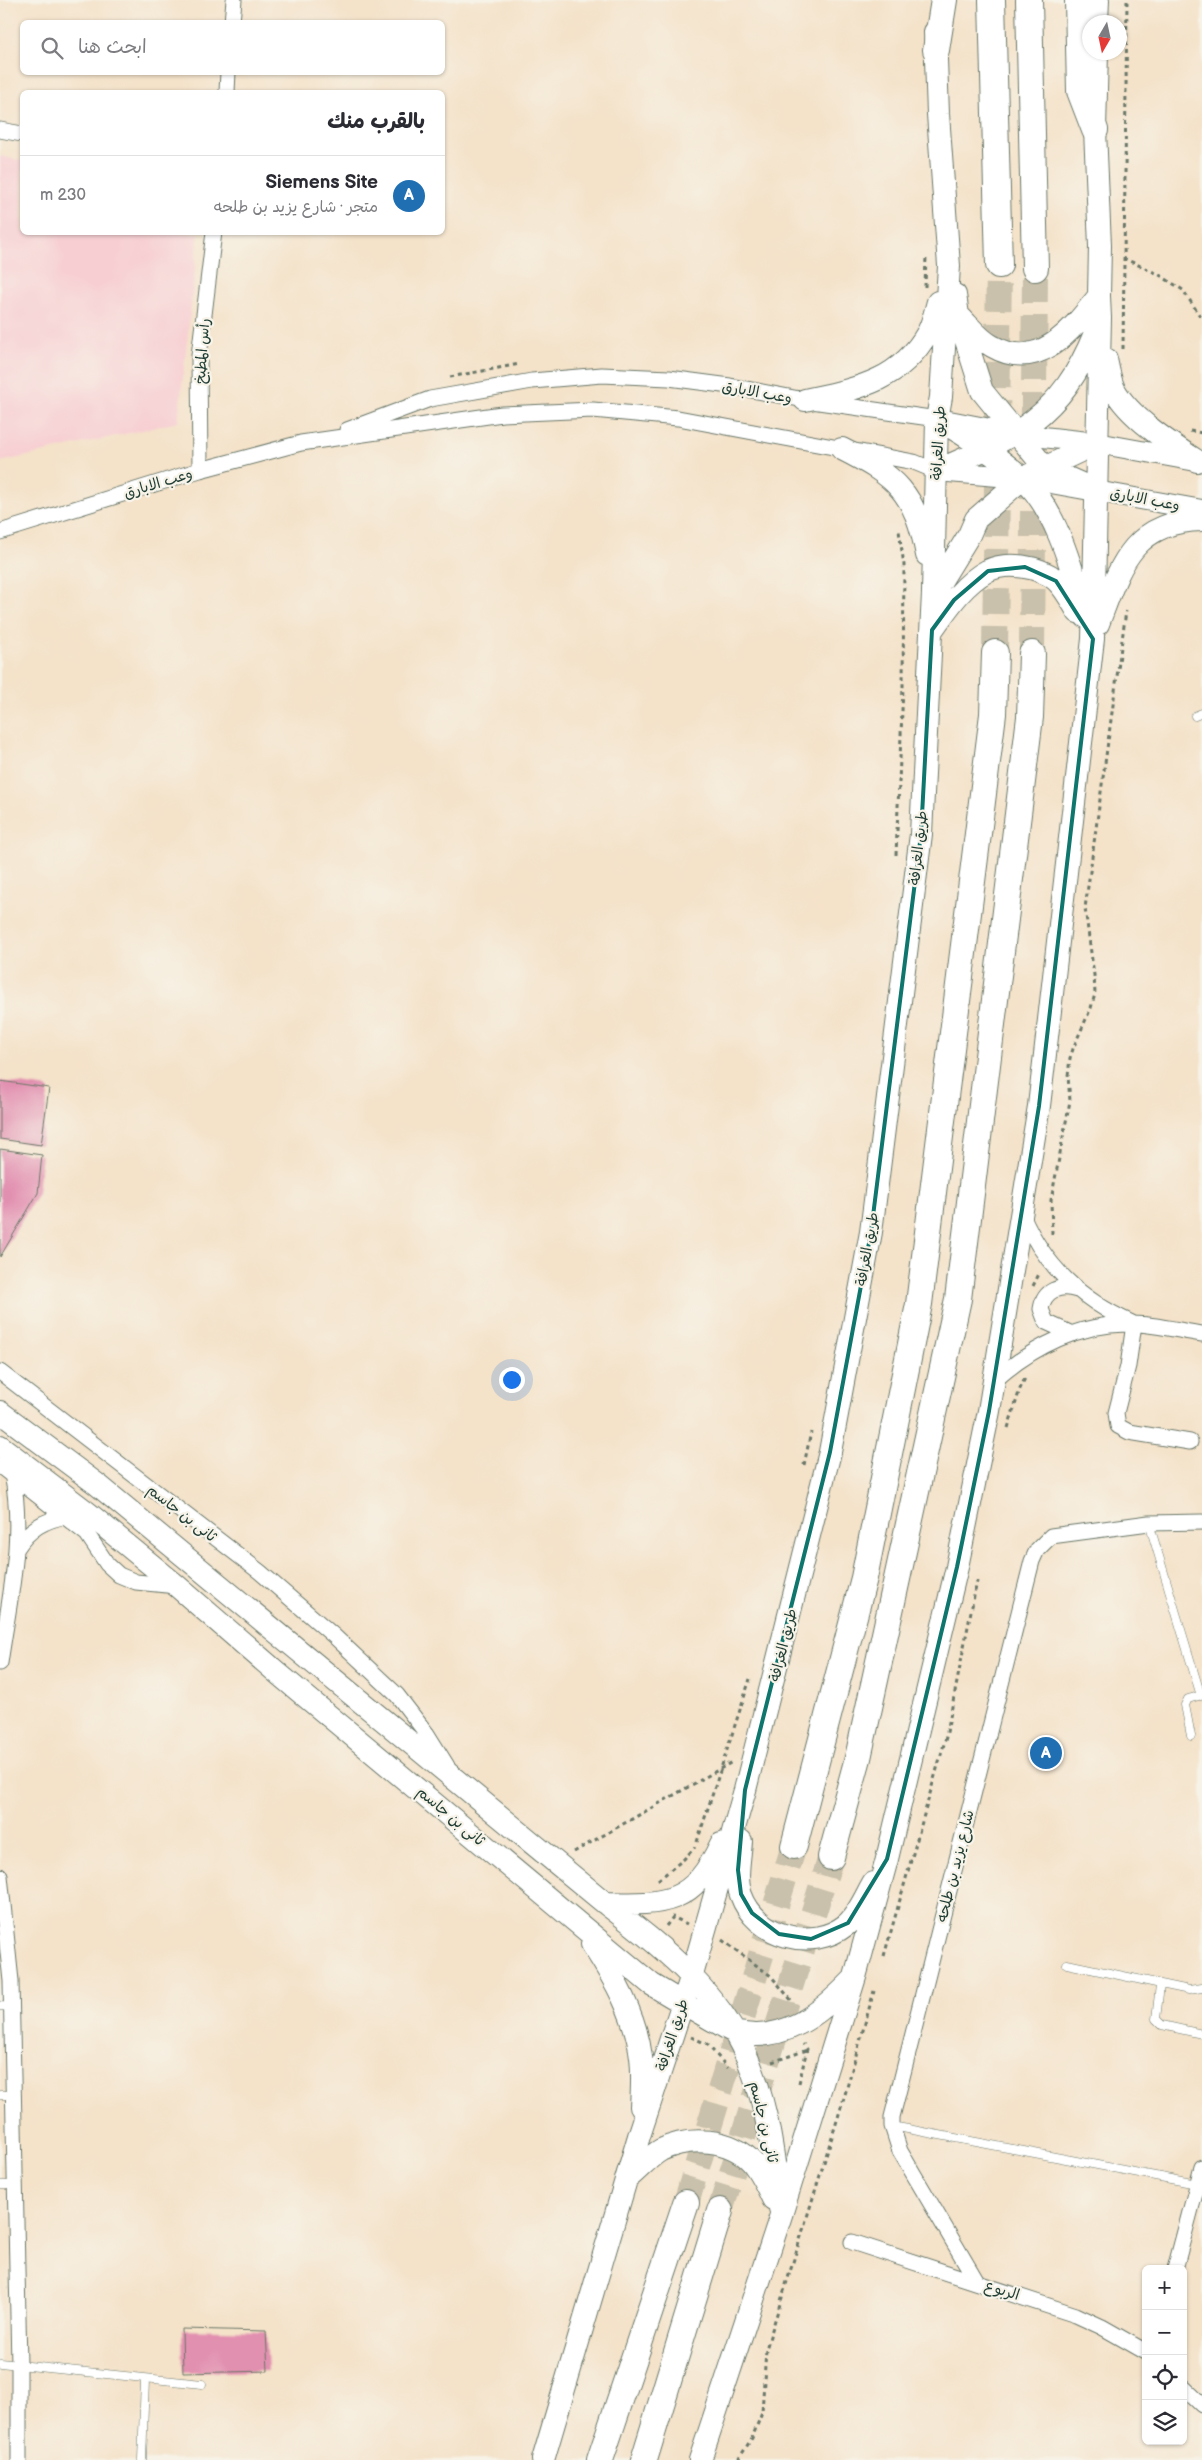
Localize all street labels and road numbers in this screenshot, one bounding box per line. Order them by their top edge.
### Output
street label: رأس المطبخ [191,318,214,385]
street label: وعب الابارق [720,377,793,408]
street label: طريق الغرافة [927,405,950,481]
street label: وعب الابارق [121,464,195,503]
street label: وعب الابارق [1108,483,1182,516]
street label: طريق الغرافة [905,810,932,886]
street label: طريق الغرافة [852,1211,883,1288]
street label: ثانى بن جاسم [142,1480,221,1548]
street label: طريق الغرافة [765,1607,802,1684]
street label: ثانى بن جاسم [412,1783,489,1852]
street label: شارع يزيد بن طلحه [932,1808,979,1924]
street label: طريق الغرافة [652,1997,693,2074]
street label: ثانى بن جاسم [743,2080,782,2166]
street label: الربوع [982,2276,1022,2305]

